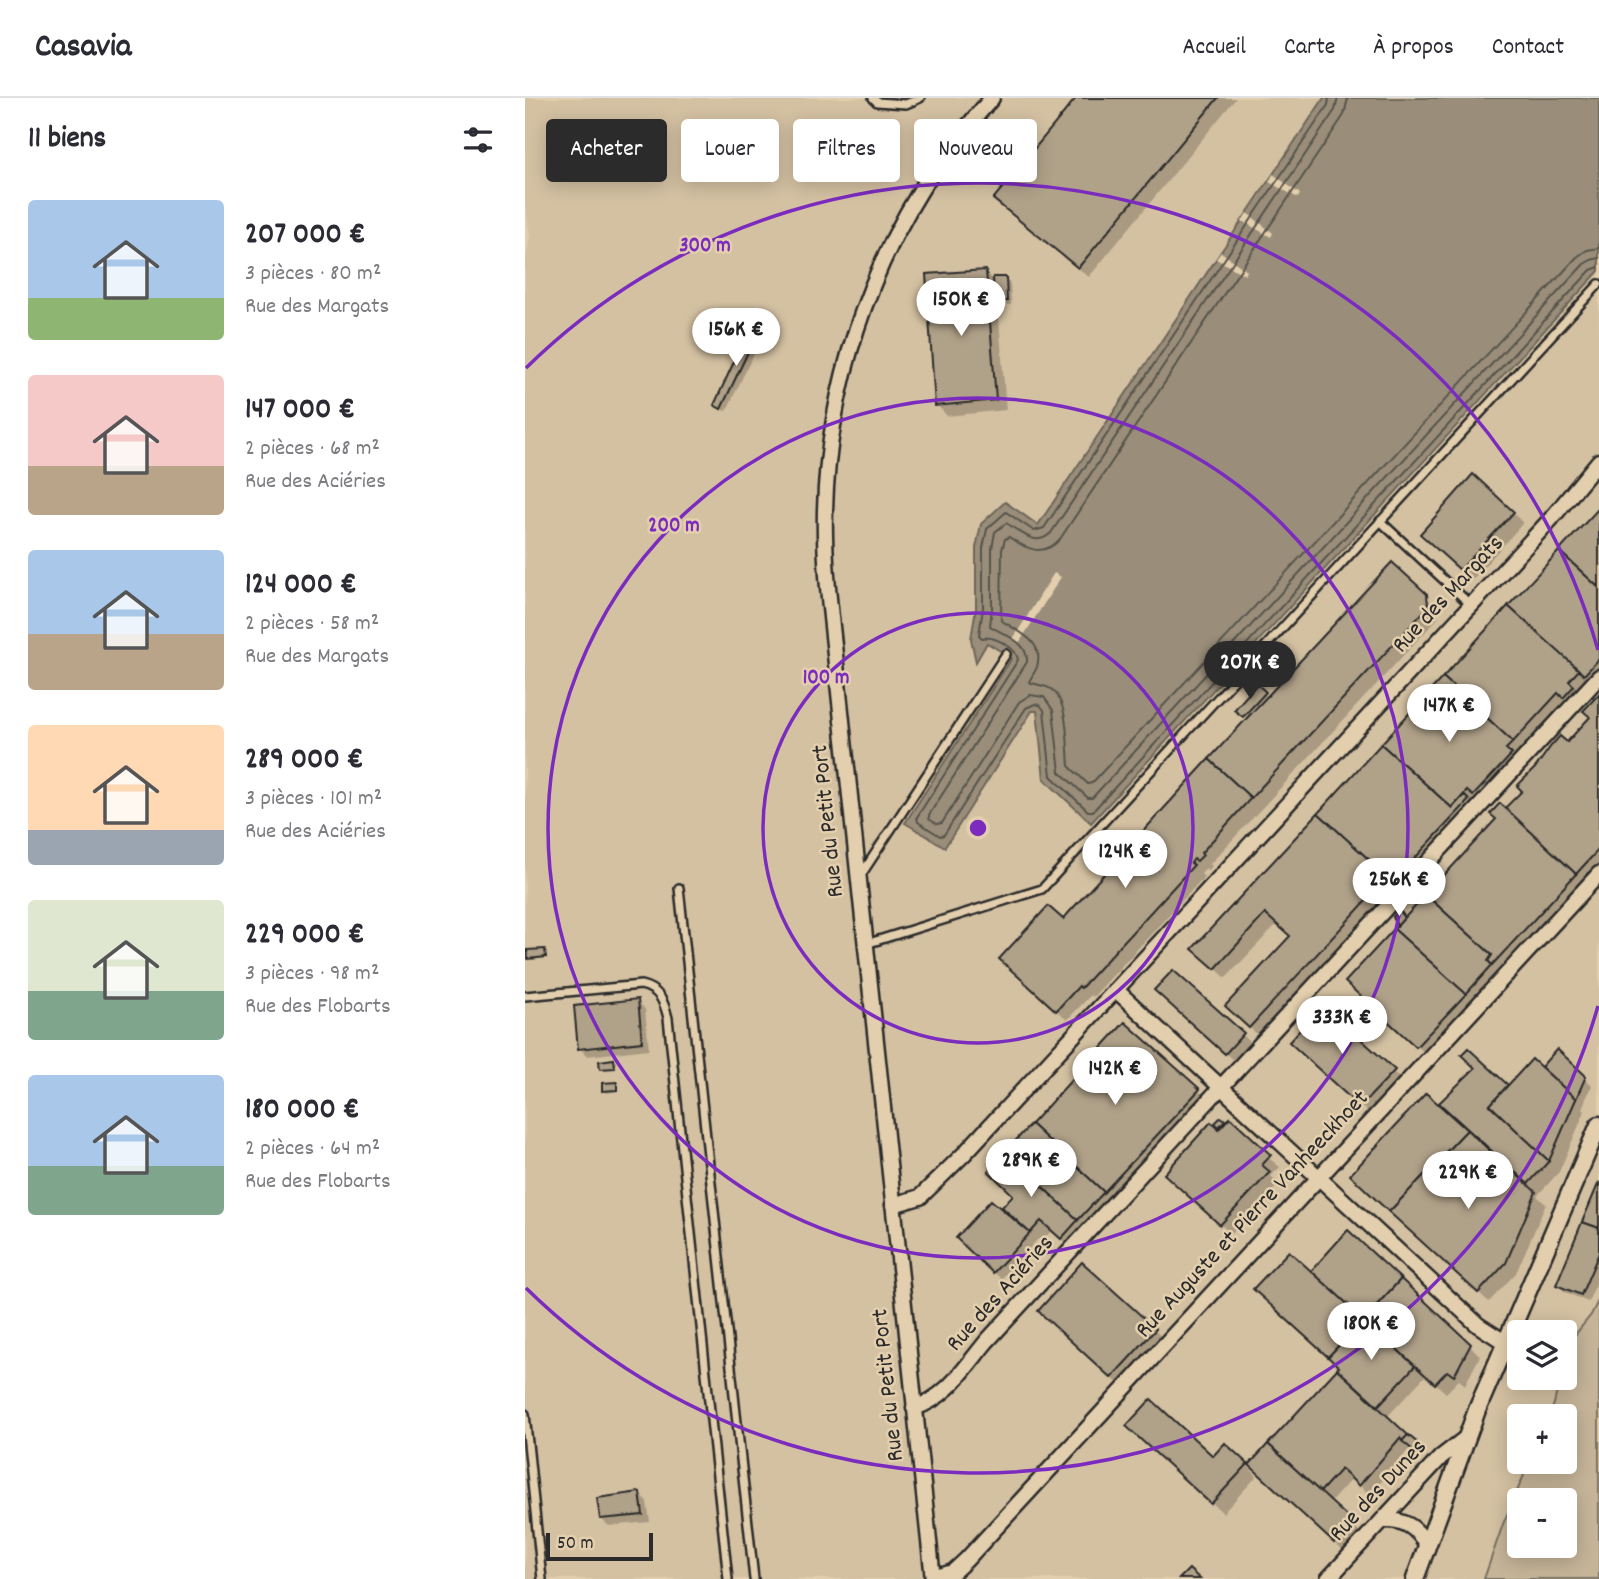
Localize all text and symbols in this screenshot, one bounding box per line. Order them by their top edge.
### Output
text: Casavia [35,25,131,72]
text: Accueil [1182,31,1246,65]
text: Carte [1284,31,1335,65]
text: À propos [1373,31,1454,65]
text: Contact [1492,31,1564,65]
text: 11 biens [28,119,106,162]
chip: Acheter [546,119,667,182]
chip: Louer [681,119,779,182]
chip: Filtres [793,119,900,182]
chip: Nouveau [914,119,1037,182]
icon: filters [459,121,497,159]
text: 207 000 € [245,215,365,258]
icon: home [84,228,168,312]
text: 300 m [679,232,731,262]
text: 3 pièces · 80 m² [245,258,381,291]
pin: 150K € [904,278,1018,338]
text: 150K € [933,284,989,317]
text: Rue des Margats [245,291,389,324]
pin: 156K € [679,308,793,368]
text: 156K € [708,314,764,347]
text: 147 000 € [245,390,355,433]
icon: home [84,403,168,487]
text: 2 pièces · 68 m² [245,433,380,466]
text: Rue des Aciéries [245,466,386,499]
text: 200 m [648,512,700,542]
street label: Rue des Margats [1385,528,1513,662]
text: 124 000 € [245,565,357,608]
icon: home [84,578,168,662]
text: 2 pièces · 58 m² [245,608,379,641]
text: Rue des Margats [245,641,389,674]
pin: 207K € [1193,642,1307,701]
text: 207K € [1220,647,1280,680]
text: 100 m [803,664,849,694]
pin: 147K € [1392,684,1506,744]
text: 147K € [1423,690,1475,723]
text: 289 000 € [245,740,363,783]
street label: Rue du Petit Port [804,743,854,899]
icon: home [84,753,168,837]
text: 3 pièces · 101 m² [245,783,382,816]
text: Rue des Aciéries [245,816,386,849]
centre of rings [966,816,990,840]
pin: 124K € [1068,830,1182,890]
text: 124K € [1098,836,1152,869]
pin: 256K € [1342,858,1456,918]
text: 256K € [1369,864,1429,897]
text: 229 000 € [245,915,365,958]
icon: home [84,928,168,1012]
text: 3 pièces · 98 m² [245,958,379,991]
text: Rue des Flobarts [245,991,391,1024]
pin: 333K € [1285,996,1399,1056]
text: 333K € [1312,1002,1372,1035]
pin: 142K € [1058,1048,1172,1107]
text: 142K € [1088,1053,1142,1086]
street label: Rue Auguste et Pierre Vanheeckhoet [1129,1083,1378,1347]
text: 180 000 € [245,1090,359,1133]
icon: home [84,1103,168,1187]
text: 2 pièces · 64 m² [245,1133,380,1166]
pin: 289K € [974,1140,1088,1199]
text: 289K € [1002,1145,1060,1178]
pin: 229K € [1411,1152,1525,1211]
text: 229K € [1438,1157,1498,1190]
text: Rue des Flobarts [245,1166,391,1199]
street label: Rue des Aciéries [939,1228,1063,1360]
pin: 180K € [1314,1302,1428,1362]
street label: Rue du Petit Port [864,1307,914,1463]
text: 180K € [1343,1308,1399,1341]
map controls [1507,1320,1577,1558]
button: layers [1507,1320,1577,1390]
button: + [1507,1404,1577,1474]
street label: Rue des Dunes [1322,1432,1436,1550]
button: − [1507,1488,1577,1558]
scale bar [546,1530,653,1562]
text: 50 m [557,1531,594,1558]

